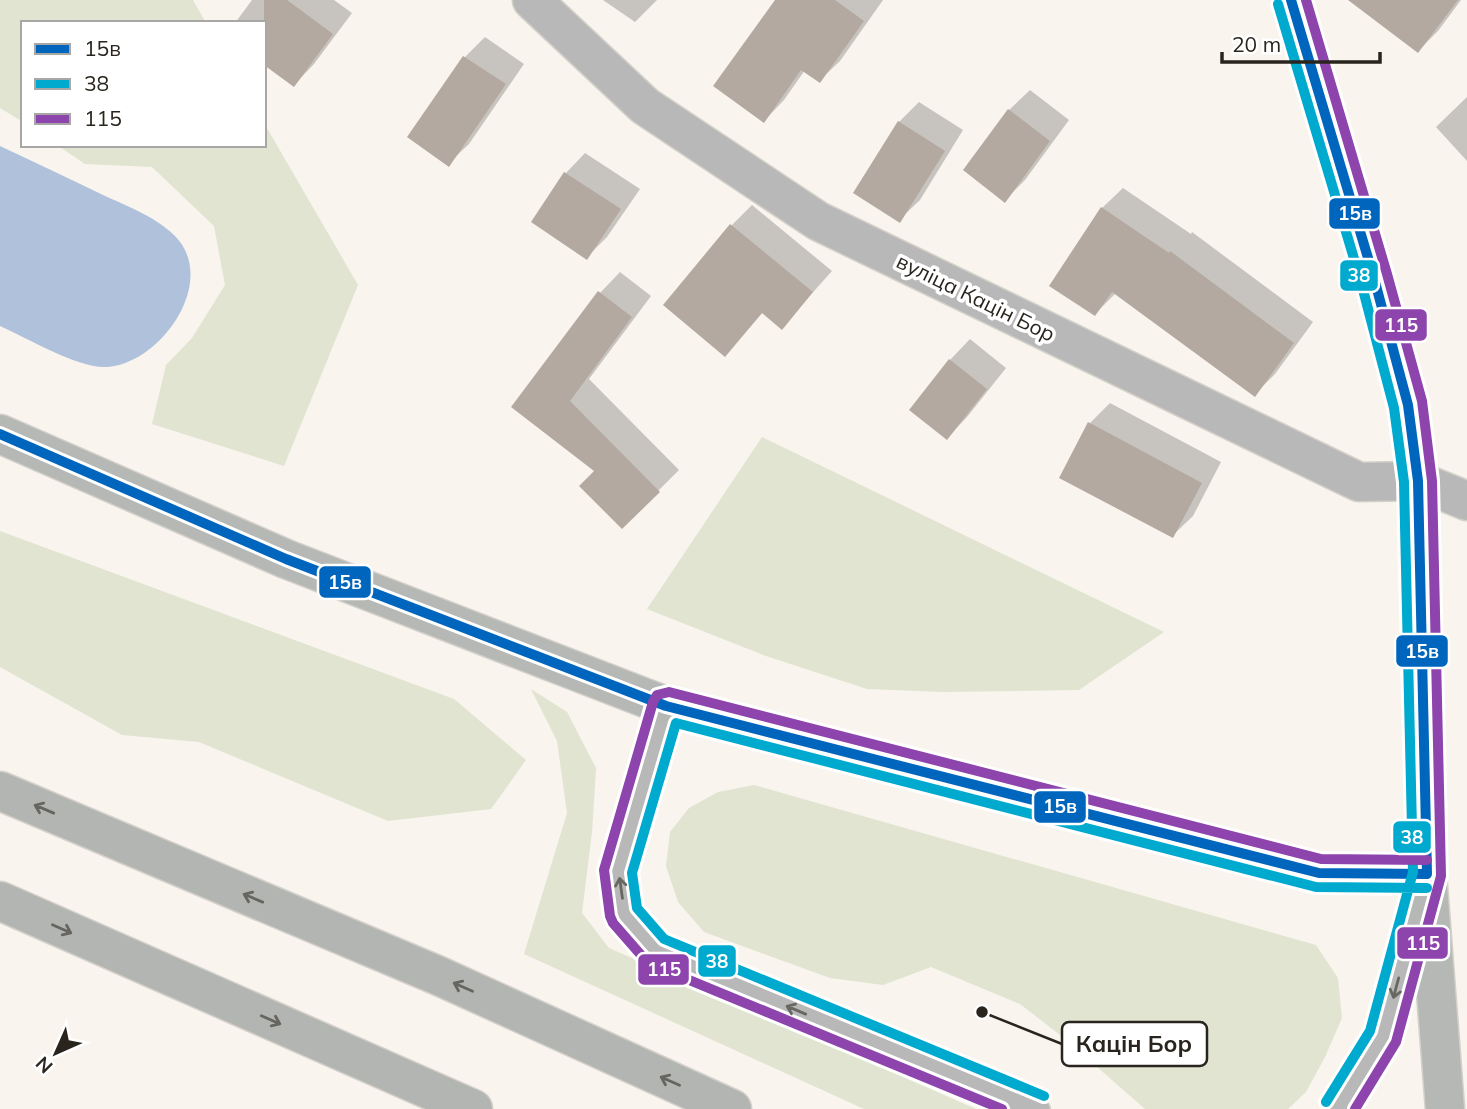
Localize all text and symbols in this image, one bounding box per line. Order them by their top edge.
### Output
legend [21,21,266,147]
scale bar [1222,21,1380,65]
text: 20 m [1232,31,1281,57]
text: 15в [84,35,121,61]
text: 38 [84,70,109,96]
text: 115 [84,105,122,131]
line badge: 15в [1328,197,1381,230]
text: 15в [1338,201,1372,225]
street label: вуліца Кацін Бор [893,247,1059,347]
line badge: 38 [1339,259,1379,292]
text: 38 [1348,263,1370,287]
line badge: 115 [1374,308,1428,342]
text: 115 [1384,313,1418,337]
line badge: 15в [318,565,372,599]
text: 15в [328,570,362,594]
line badge: 15в [1395,634,1449,668]
text: 15в [1405,639,1439,663]
line badge: 15в [1033,790,1087,824]
text: 15в [1043,794,1077,818]
one-way arrow [33,802,55,815]
line badge: 38 [1392,820,1432,854]
text: 38 [1401,825,1423,849]
one-way arrow [614,877,627,899]
one-way arrow [243,890,265,903]
one-way arrow [51,923,73,936]
line badge: 115 [1396,926,1449,960]
text: 115 [1406,931,1440,955]
line badge: 38 [697,944,737,978]
text: 38 [706,949,728,973]
line badge: 115 [637,953,690,986]
text: 115 [647,957,681,981]
one-way arrow [1389,976,1402,998]
one-way arrow [452,980,474,993]
one-way arrow [786,1002,807,1015]
one-way arrow [260,1014,281,1027]
north arrow [21,1018,91,1088]
callout: Кацін Бор [1062,1022,1207,1066]
text: Кацін Бор [1076,1029,1192,1058]
text: N [30,1051,58,1079]
one-way arrow [660,1074,681,1087]

